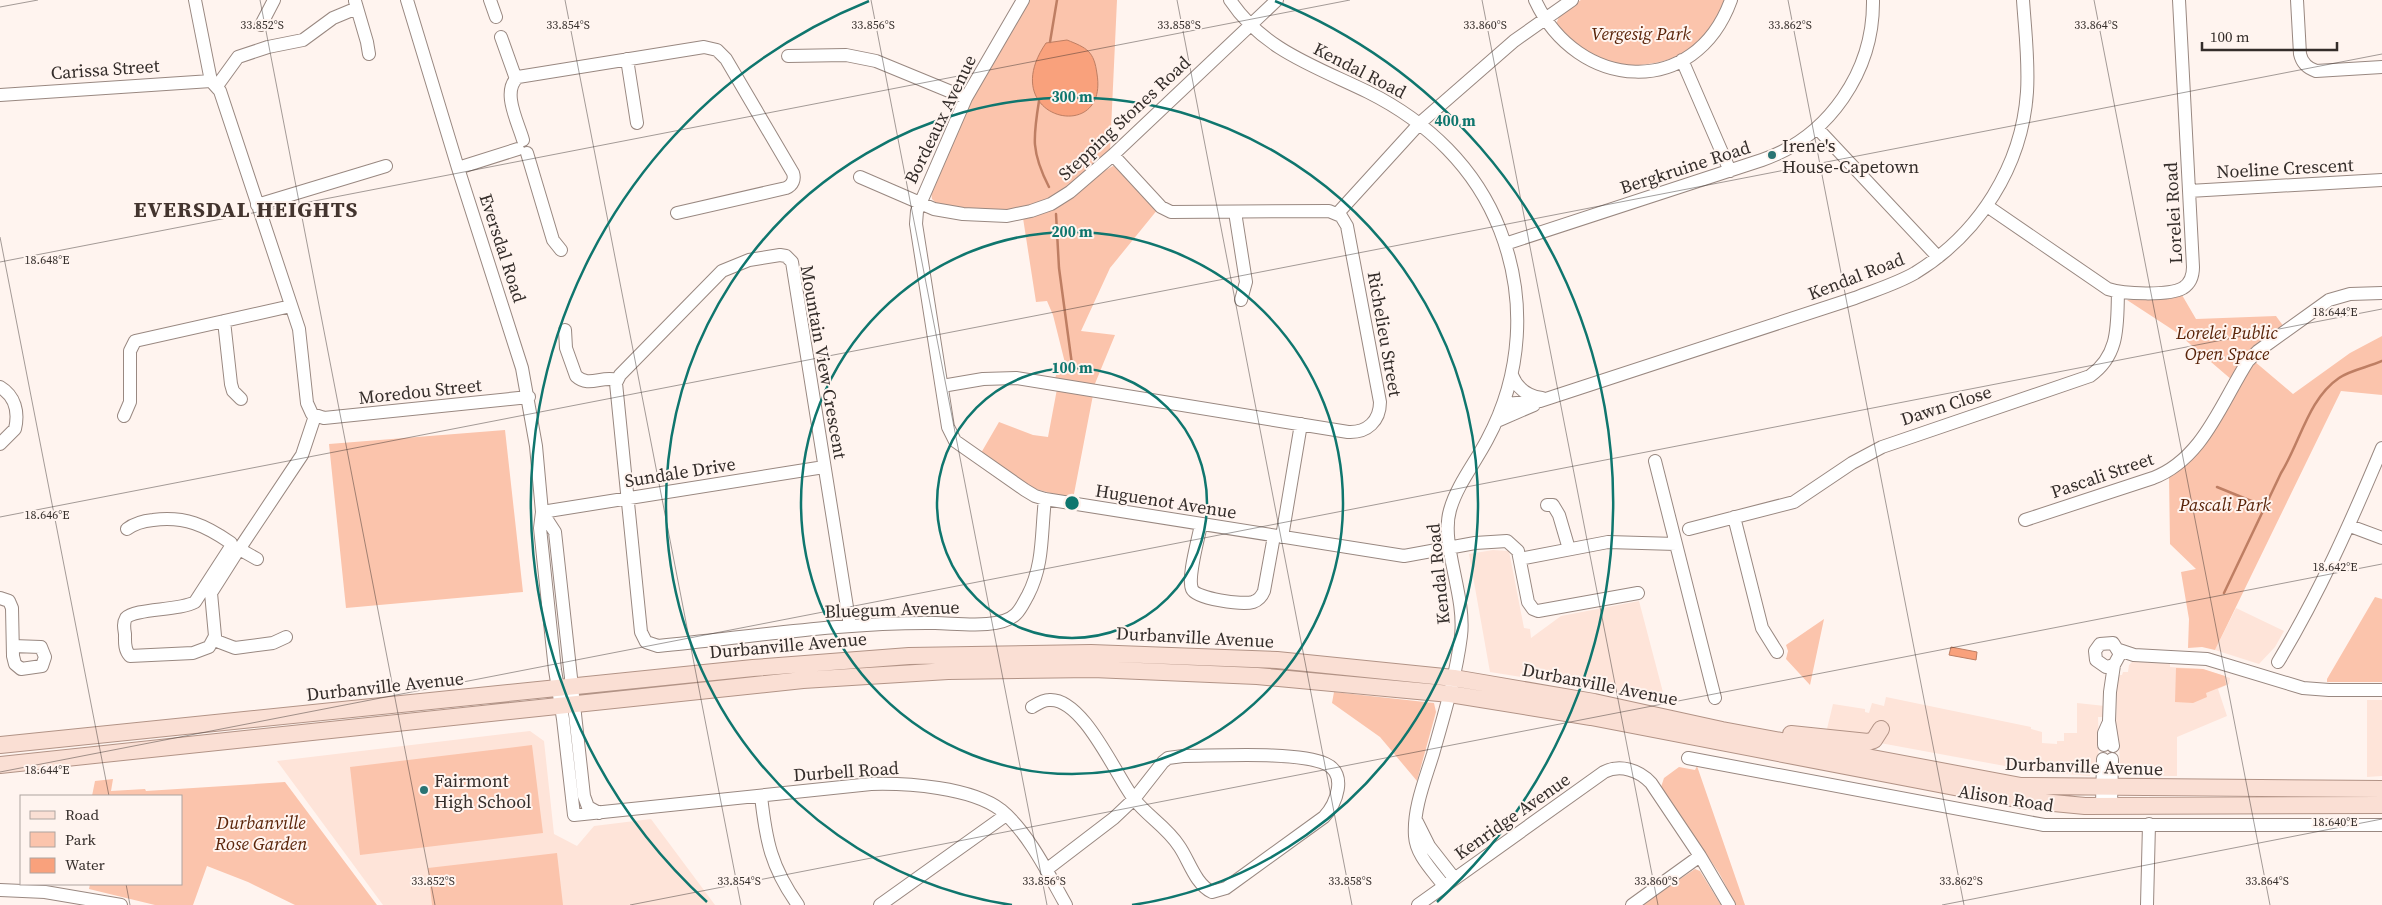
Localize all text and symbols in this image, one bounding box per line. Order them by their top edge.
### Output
text: 33.852°S [240,17,284,33]
text: 33.854°S [546,17,590,33]
text: 33.856°S [851,17,895,33]
text: 33.858°S [1157,17,1201,33]
text: 33.860°S [1463,17,1507,33]
text: 33.862°S [1768,17,1812,33]
text: 33.864°S [2074,17,2118,33]
scale bar [2202,20,2337,52]
park label: Vergesig Park [1591,21,1691,46]
text: 100 m [2210,26,2250,47]
street label: Kendal Road [1309,36,1411,104]
street label: Bordeaux Avenue [898,50,982,188]
street label: Stepping Stones Road [1053,50,1195,186]
street label: Carissa Street [50,53,160,85]
text: 300 m [1051,86,1093,107]
text: 400 m [1434,110,1476,131]
place label: Irene's House-Capetown [1782,133,1919,179]
street label: Bergkruine Road [1617,134,1753,200]
marker: Irene's House-Capetown [1766,149,1778,161]
street label: Noeline Crescent [2216,152,2354,184]
street label: Lorelei Road [2158,161,2188,265]
street label: Eversdal Road [474,190,532,306]
district label: EVERSDAL HEIGHTS [134,194,358,224]
text: 200 m [1051,221,1093,242]
street label: Kendal Road [1804,246,1908,306]
text: 18.648°E [25,252,69,268]
street label: Mountain View Crescent [795,263,853,461]
street label: Richelieu Street [1362,269,1408,399]
text: 18.644°E [2313,304,2357,320]
park label: Lorelei Public Open Space [2175,320,2279,366]
text: 100 m [1051,357,1093,378]
street label: Moredou Street [357,372,483,410]
street label: Dawn Close [1897,379,1995,431]
street label: Pascali Street [2047,446,2157,504]
street label: Sundale Drive [623,451,737,493]
street label: Huguenot Avenue [1094,477,1238,525]
park label: Pascali Park [2178,492,2271,517]
centre of rings [1063,494,1081,512]
text: 18.646°E [25,507,69,523]
street label: Kendal Road [1420,522,1456,626]
text: 18.642°E [2313,559,2357,575]
street label: Bluegum Avenue [824,594,960,624]
street label: Durbanville Avenue [1115,620,1275,654]
street label: Durbanville Avenue [708,626,868,664]
street label: Durbanville Avenue [1520,657,1680,711]
street label: Durbanville Avenue [305,665,465,707]
street label: Durbanville Avenue [2005,751,2163,781]
street label: Durbell Road [792,755,900,787]
text: 18.644°E [25,762,69,778]
street label: Kenridge Avenue [1449,767,1575,865]
place label: Fairmont High School [434,768,531,814]
street label: Alison Road [1957,778,2055,818]
marker: Fairmont High School [418,784,430,796]
legend [20,795,182,885]
text: Road [65,804,99,825]
park label: Durbanville Rose Garden [214,810,307,856]
text: 18.640°E [2313,814,2357,830]
text: Park [65,829,97,850]
text: Water [65,854,106,875]
text: 33.852°S [411,873,455,889]
text: 33.854°S [717,873,761,889]
text: 33.856°S [1022,873,1066,889]
text: 33.858°S [1328,873,1372,889]
text: 33.860°S [1634,873,1678,889]
text: 33.862°S [1939,873,1983,889]
text: 33.864°S [2245,873,2289,889]

